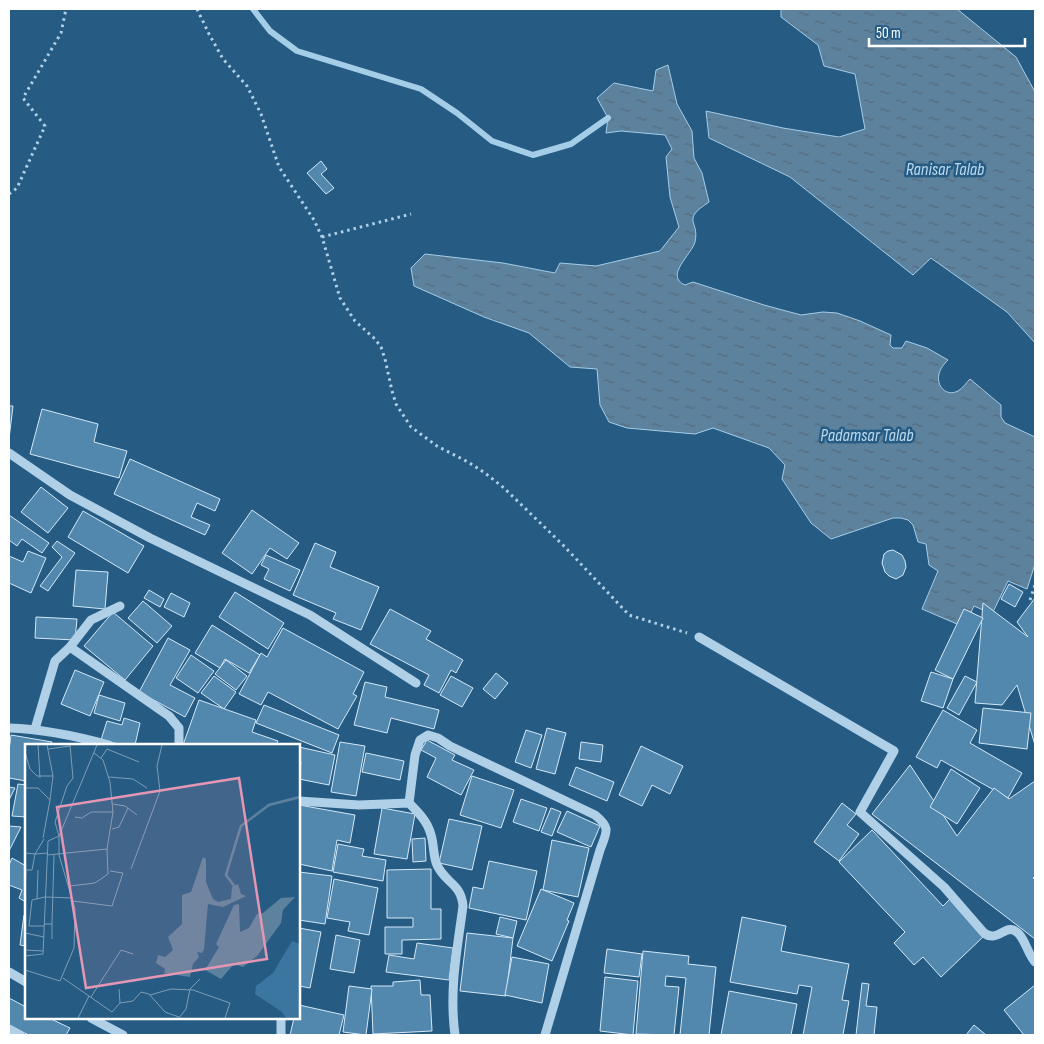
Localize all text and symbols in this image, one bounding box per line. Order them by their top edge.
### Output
scale bar [869,15,1025,47]
text: 50 m [876,24,901,43]
water label: Ranisar Talab [906,159,985,180]
water label: Padamsar Talab [820,425,914,446]
inset map [25,744,300,1019]

